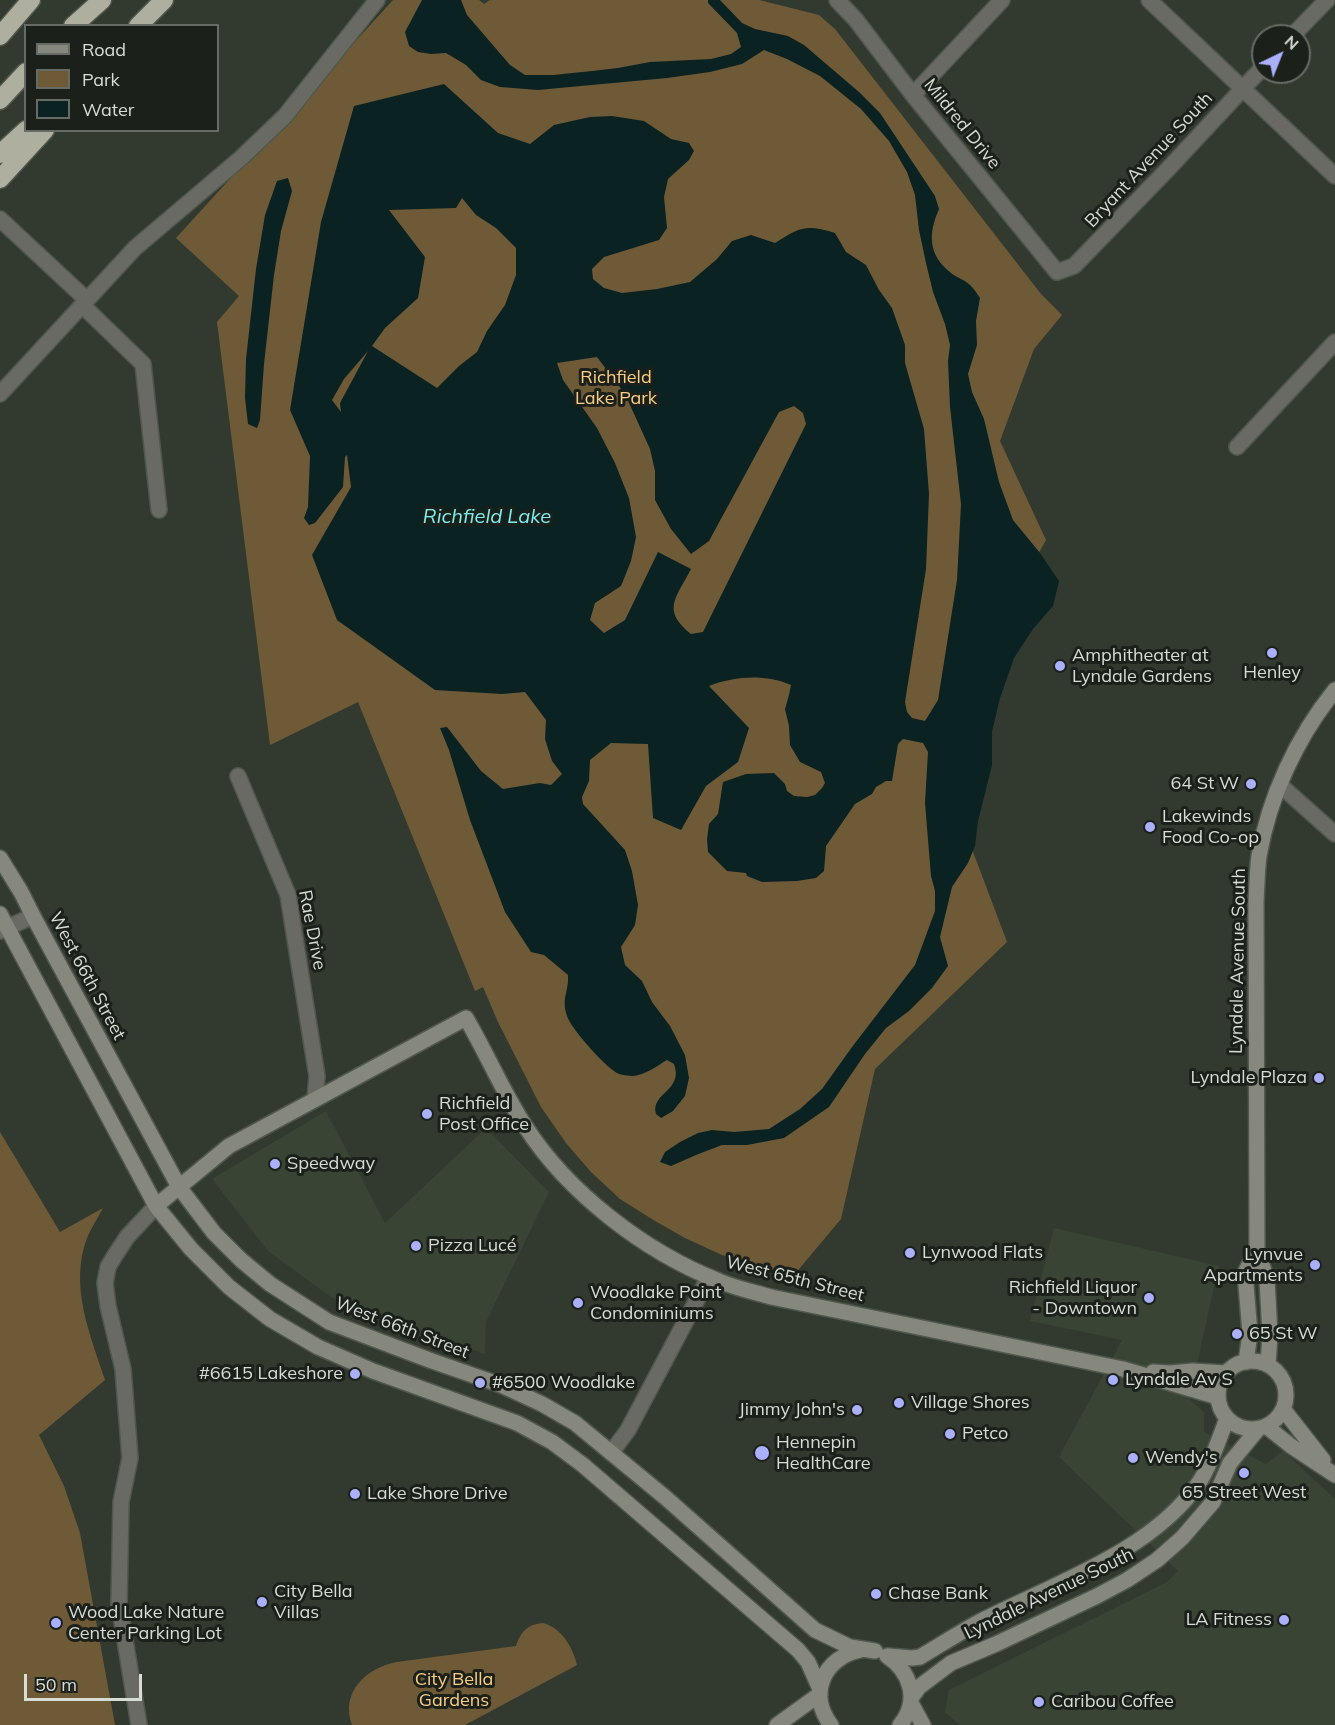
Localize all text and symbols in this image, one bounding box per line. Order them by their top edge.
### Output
legend [24,24,219,132]
north arrow [1251,24,1311,84]
text: N [1281,31,1303,54]
text: Road [82,38,126,61]
text: Park [82,68,120,91]
street label: Mildred Drive [919,74,1005,174]
street label: Bryant Avenue South [1081,88,1217,232]
text: Water [82,98,134,121]
park label: Richfield Lake Park [575,367,657,410]
water label: Richfield Lake [423,505,551,529]
place label: Amphitheater at Lyndale Gardens [1072,645,1212,688]
marker: Henley [1265,646,1279,660]
marker: Amphitheater at Lyndale Gardens [1053,659,1067,673]
place label: Henley [1243,662,1301,684]
place label: 64 St W [1171,773,1239,795]
marker: 64 St W [1244,777,1258,791]
place label: Lakewinds Food Co-op [1162,806,1259,848]
marker: Lakewinds Food Co-op [1143,820,1157,834]
street label: Lyndale Avenue South [1226,868,1250,1054]
street label: Rae Drive [294,888,330,972]
street label: West 66th Street [44,908,130,1044]
place label: Lyndale Plaza [1191,1067,1307,1089]
marker: Lyndale Plaza [1312,1071,1326,1085]
place label: Richfield Post Office [439,1093,529,1136]
marker: Richfield Post Office [420,1107,434,1121]
place label: Speedway [287,1153,375,1175]
marker: Speedway [268,1157,282,1171]
place label: Pizza Lucé [428,1235,517,1257]
marker: Pizza Lucé [409,1239,423,1253]
place label: Lynwood Flats [922,1242,1043,1264]
place label: Lynvue Apartments [1203,1244,1303,1286]
marker: Lynwood Flats [903,1246,917,1260]
street label: West 65th Street [724,1251,866,1307]
marker: Lynvue Apartments [1308,1258,1322,1272]
place label: Richfield Liquor - Downtown [1009,1277,1137,1320]
place label: Woodlake Point Condominiums [590,1282,722,1324]
marker: Richfield Liquor - Downtown [1142,1291,1156,1305]
street label: West 66th Street [332,1293,472,1363]
marker: Woodlake Point Condominiums [571,1296,585,1310]
place label: 65 St W [1249,1323,1317,1345]
marker: 65 St W [1230,1327,1244,1341]
place label: #6615 Lakeshore [199,1363,343,1385]
marker: #6615 Lakeshore [348,1367,362,1381]
place label: Lyndale Av S [1125,1369,1233,1391]
place label: #6500 Woodlake [492,1372,635,1394]
marker: Lyndale Av S [1106,1373,1120,1387]
marker: #6500 Woodlake [473,1376,487,1390]
place label: Village Shores [911,1392,1030,1414]
marker: Village Shores [892,1396,906,1410]
place label: Jimmy John's [739,1399,845,1421]
marker: Jimmy John's [850,1403,864,1417]
place label: Petco [962,1423,1008,1445]
marker: Petco [943,1427,957,1441]
place label: Hennepin HealthCare [776,1432,871,1474]
marker: Hennepin HealthCare [753,1444,771,1462]
place label: Wendy's [1145,1447,1218,1469]
marker: Wendy's [1126,1451,1140,1465]
marker: 65 Street West [1237,1466,1251,1480]
place label: 65 Street West [1182,1482,1306,1504]
place label: Lake Shore Drive [367,1483,508,1505]
marker: Lake Shore Drive [348,1487,362,1501]
street label: Lyndale Avenue South [961,1544,1137,1644]
place label: City Bella Villas [274,1581,353,1624]
place label: Chase Bank [888,1583,988,1605]
marker: Chase Bank [869,1587,883,1601]
marker: City Bella Villas [255,1595,269,1609]
place label: Wood Lake Nature Center Parking Lot [68,1602,224,1644]
place label: LA Fitness [1186,1609,1272,1631]
marker: LA Fitness [1277,1613,1291,1627]
marker: Wood Lake Nature Center Parking Lot [49,1616,63,1630]
scale bar [27,1662,146,1700]
park label: City Bella Gardens [415,1669,493,1712]
text: 50 m [35,1673,77,1696]
place label: Caribou Coffee [1051,1691,1174,1713]
marker: Caribou Coffee [1032,1695,1046,1709]

